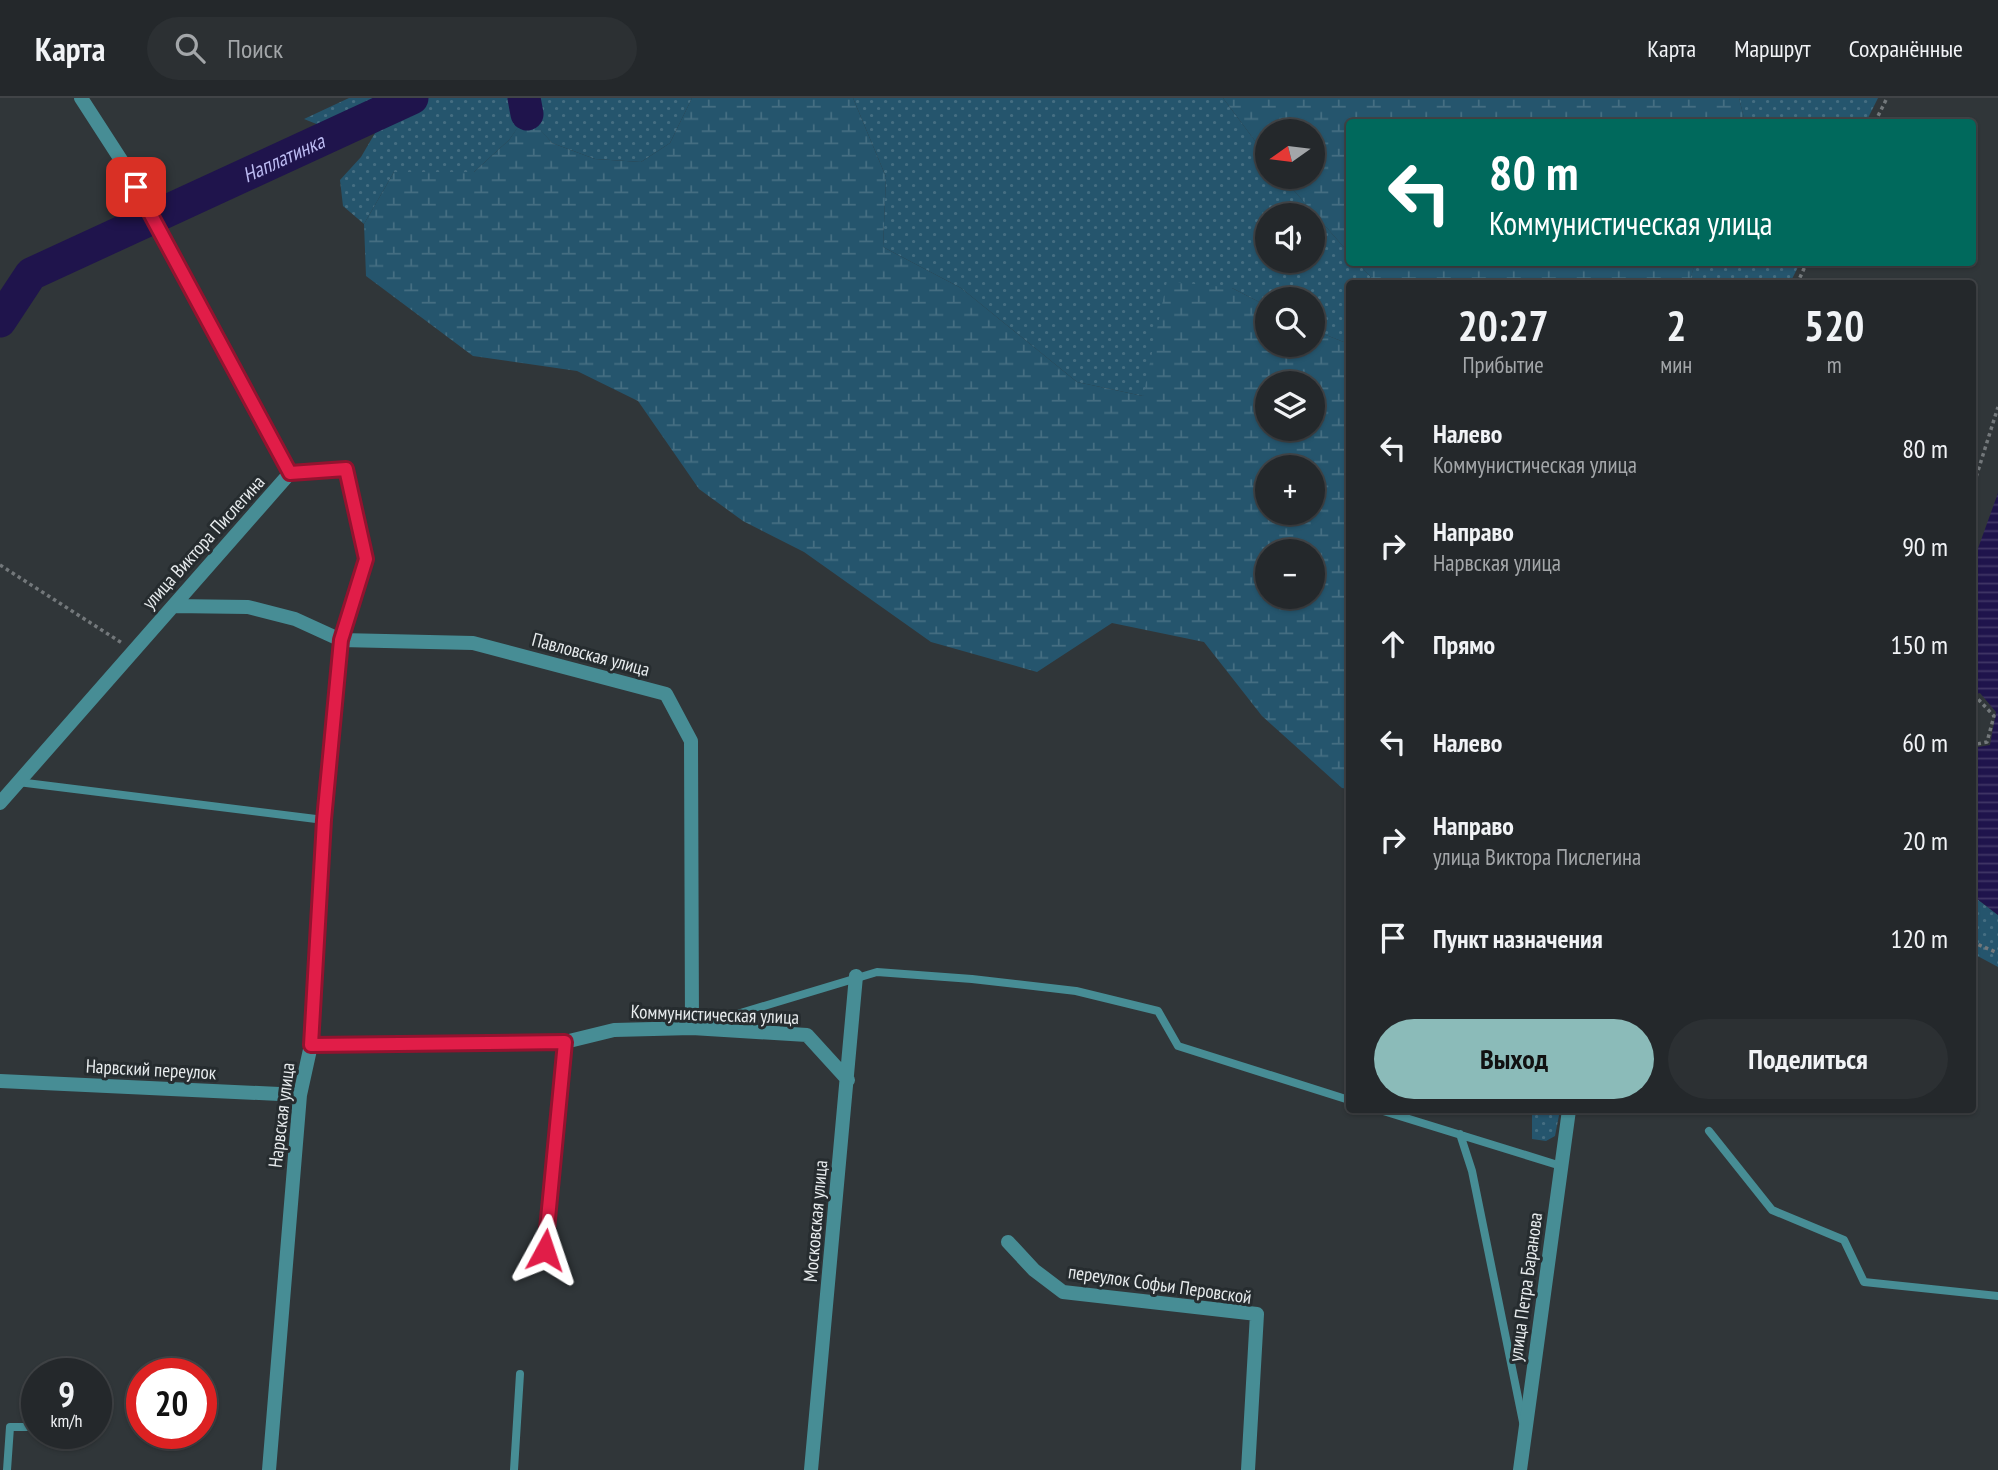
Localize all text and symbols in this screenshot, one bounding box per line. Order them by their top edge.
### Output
search box [147,17,637,80]
text: Карта [35,27,105,70]
icon: search [171,29,209,67]
text: Поиск [227,32,283,65]
text: Карта [1647,33,1696,64]
text: Маршрут [1734,33,1811,64]
text: Сохранённые [1849,33,1963,64]
north arrow [1255,119,1325,189]
map controls [1255,119,1325,609]
water label: Наплатинка [238,126,330,188]
text: 80 m [1489,140,1578,204]
icon: left [1374,147,1465,238]
pin [106,157,166,217]
icon: arrive [117,168,155,206]
text: Коммунистическая улица [1489,202,1773,244]
button: sound [1255,203,1325,273]
button: search [1255,287,1325,357]
text: 20:27 [1458,298,1549,353]
text: 2 [1666,298,1686,353]
text: 520 [1804,298,1864,353]
text: Прибытие [1462,350,1544,379]
text: мин [1660,350,1692,379]
text: m [1827,350,1842,379]
button: layers [1255,371,1325,441]
text: Налево [1433,417,1502,450]
icon: left [1374,429,1412,467]
text: 80 m [1902,432,1948,465]
text: Коммунистическая улица [1433,450,1637,479]
button: + [1255,455,1325,525]
street label: улица Виктора Пислегина [137,470,269,614]
text: Направо [1433,515,1514,548]
icon: right [1374,527,1412,565]
text: 90 m [1902,530,1948,563]
button: − [1255,539,1325,609]
text: Нарвская улица [1433,548,1561,577]
icon: ahead [1374,625,1412,663]
street label: Павловская улица [530,627,652,681]
text: Прямо [1433,628,1495,661]
text: 150 m [1890,628,1948,661]
icon: left [1374,723,1412,761]
text: Налево [1433,726,1502,759]
text: 60 m [1902,726,1948,759]
text: Направо [1433,809,1514,842]
icon: right [1374,821,1412,859]
text: 20 m [1902,824,1948,857]
text: улица Виктора Пислегина [1433,842,1641,871]
icon: arrive [1374,919,1412,957]
text: Пункт назначения [1433,922,1603,955]
text: 120 m [1890,922,1948,955]
street label: Коммунистическая улица [630,999,800,1029]
button: Выход [1374,1019,1654,1099]
button: Поделиться [1668,1019,1948,1099]
street label: Нарвский переулок [85,1054,217,1084]
street label: Нарвская улица [263,1061,299,1169]
street label: Московская улица [798,1159,832,1283]
street label: улица Петра Баранова [1503,1211,1547,1363]
position arrow [508,1213,582,1287]
street label: переулок Софьи Перовской [1067,1259,1253,1309]
speed limit sign: 20 [126,1358,217,1449]
text: 9 [58,1371,75,1417]
text: km/h [51,1409,82,1432]

